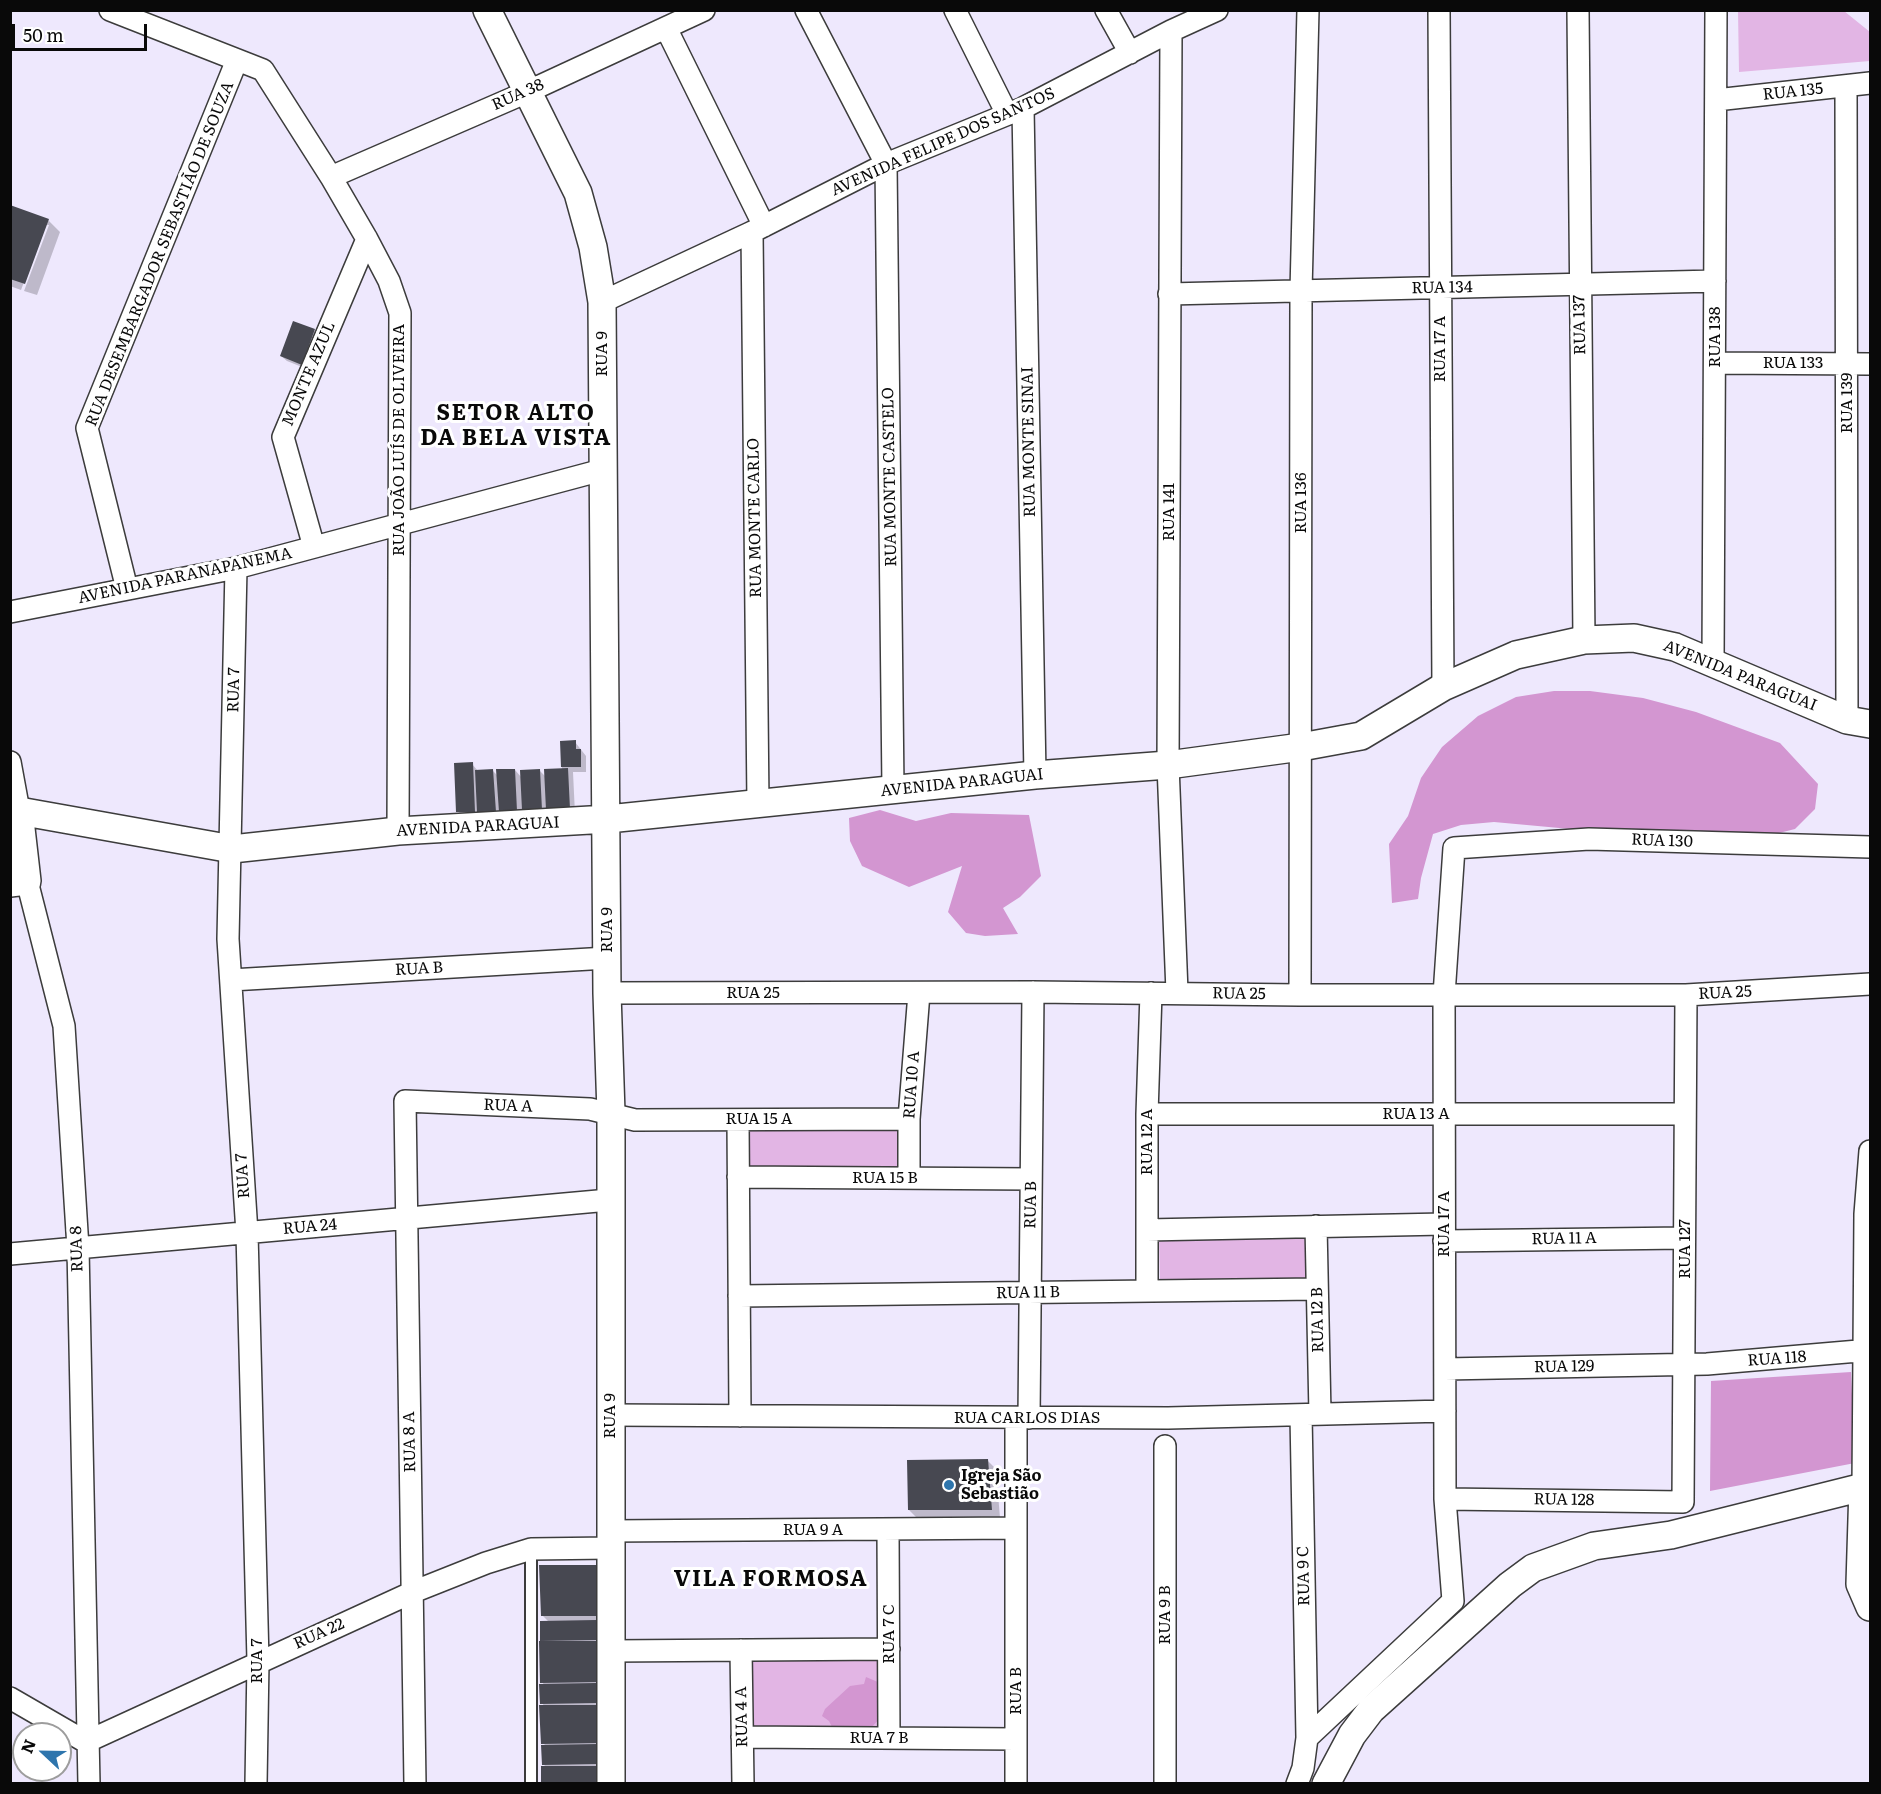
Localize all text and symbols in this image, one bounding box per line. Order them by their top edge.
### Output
scale bar [15,12,150,50]
text: 50 m [23,21,64,48]
street label: RUA 38 [489,75,547,115]
street label: RUA DESEMBARGADOR SEBASTIÃO DE SOUZA [82,79,238,429]
street label: RUA 135 [1762,79,1824,105]
street label: AVENIDA FELIPE DOS SANTOS [828,84,1058,200]
street label: RUA 134 [1411,278,1473,298]
street label: RUA 137 [1570,295,1590,355]
street label: RUA 138 [1705,306,1725,368]
street label: RUA 17 A [1430,316,1450,382]
street label: MONTE AZUL [278,319,340,429]
street label: RUA JOÃO LUÍS DE OLIVEIRA [389,324,409,556]
street label: RUA 9 [592,331,612,377]
street label: RUA 133 [1763,353,1823,373]
street label: RUA MONTE SINAI [1018,366,1040,518]
street label: RUA 139 [1837,373,1857,433]
street label: RUA MONTE CASTELO [879,387,901,567]
district label: SETOR ALTO DA BELA VISTA [420,401,612,452]
street label: RUA MONTE CARLO [744,438,766,598]
street label: RUA 136 [1291,472,1311,534]
street label: RUA 141 [1159,483,1179,541]
street label: AVENIDA PARANAPANEMA [76,544,294,608]
street label: AVENIDA PARAGUAI [1660,636,1820,716]
street label: RUA 7 [224,667,244,713]
street label: AVENIDA PARAGUAI [880,765,1044,801]
street label: AVENIDA PARAGUAI [396,813,560,841]
street label: RUA 130 [1631,830,1693,852]
street label: RUA 9 [597,907,617,953]
street label: RUA B [395,958,443,980]
street label: RUA 25 [1698,982,1752,1004]
street label: RUA 25 [726,983,780,1003]
street label: RUA 25 [1212,984,1266,1004]
street label: RUA 10 A [900,1050,924,1120]
street label: RUA A [483,1096,533,1116]
street label: RUA 13 A [1382,1104,1450,1124]
street label: RUA 15 A [726,1109,792,1129]
street label: RUA 12 A [1137,1109,1157,1175]
street label: RUA 7 [232,1153,254,1199]
street label: RUA 15 B [852,1168,918,1188]
street label: RUA B [1021,1181,1041,1229]
street label: RUA 17 A [1434,1191,1454,1257]
street label: RUA 24 [282,1215,338,1239]
street label: RUA 127 [1675,1219,1695,1279]
street label: RUA 8 [67,1226,87,1272]
street label: RUA 11 A [1531,1229,1597,1249]
street label: RUA 11 B [996,1283,1060,1303]
street label: RUA 12 B [1308,1287,1328,1353]
street label: RUA 118 [1747,1347,1807,1371]
street label: RUA 129 [1534,1357,1594,1377]
street label: RUA 9 [600,1393,620,1439]
street label: RUA CARLOS DIAS [954,1408,1100,1428]
street label: RUA 8 A [400,1411,420,1473]
place label: Igreja São Sebastião [961,1466,1041,1504]
marker: Igreja São Sebastião [942,1478,956,1492]
street label: RUA 128 [1533,1490,1595,1510]
street label: RUA 9 A [783,1520,843,1540]
street label: RUA 9 C [1294,1546,1314,1606]
district label: VILA FORMOSA [674,1567,868,1593]
street label: RUA 9 B [1155,1585,1175,1645]
street label: RUA 7 C [879,1604,899,1664]
street label: RUA 22 [291,1614,347,1654]
street label: RUA 7 [247,1638,267,1684]
street label: RUA B [1006,1667,1026,1715]
street label: RUA 4 A [732,1686,752,1748]
north arrow [12,1722,72,1782]
street label: RUA 7 B [849,1728,909,1748]
text: N [14,1735,41,1757]

